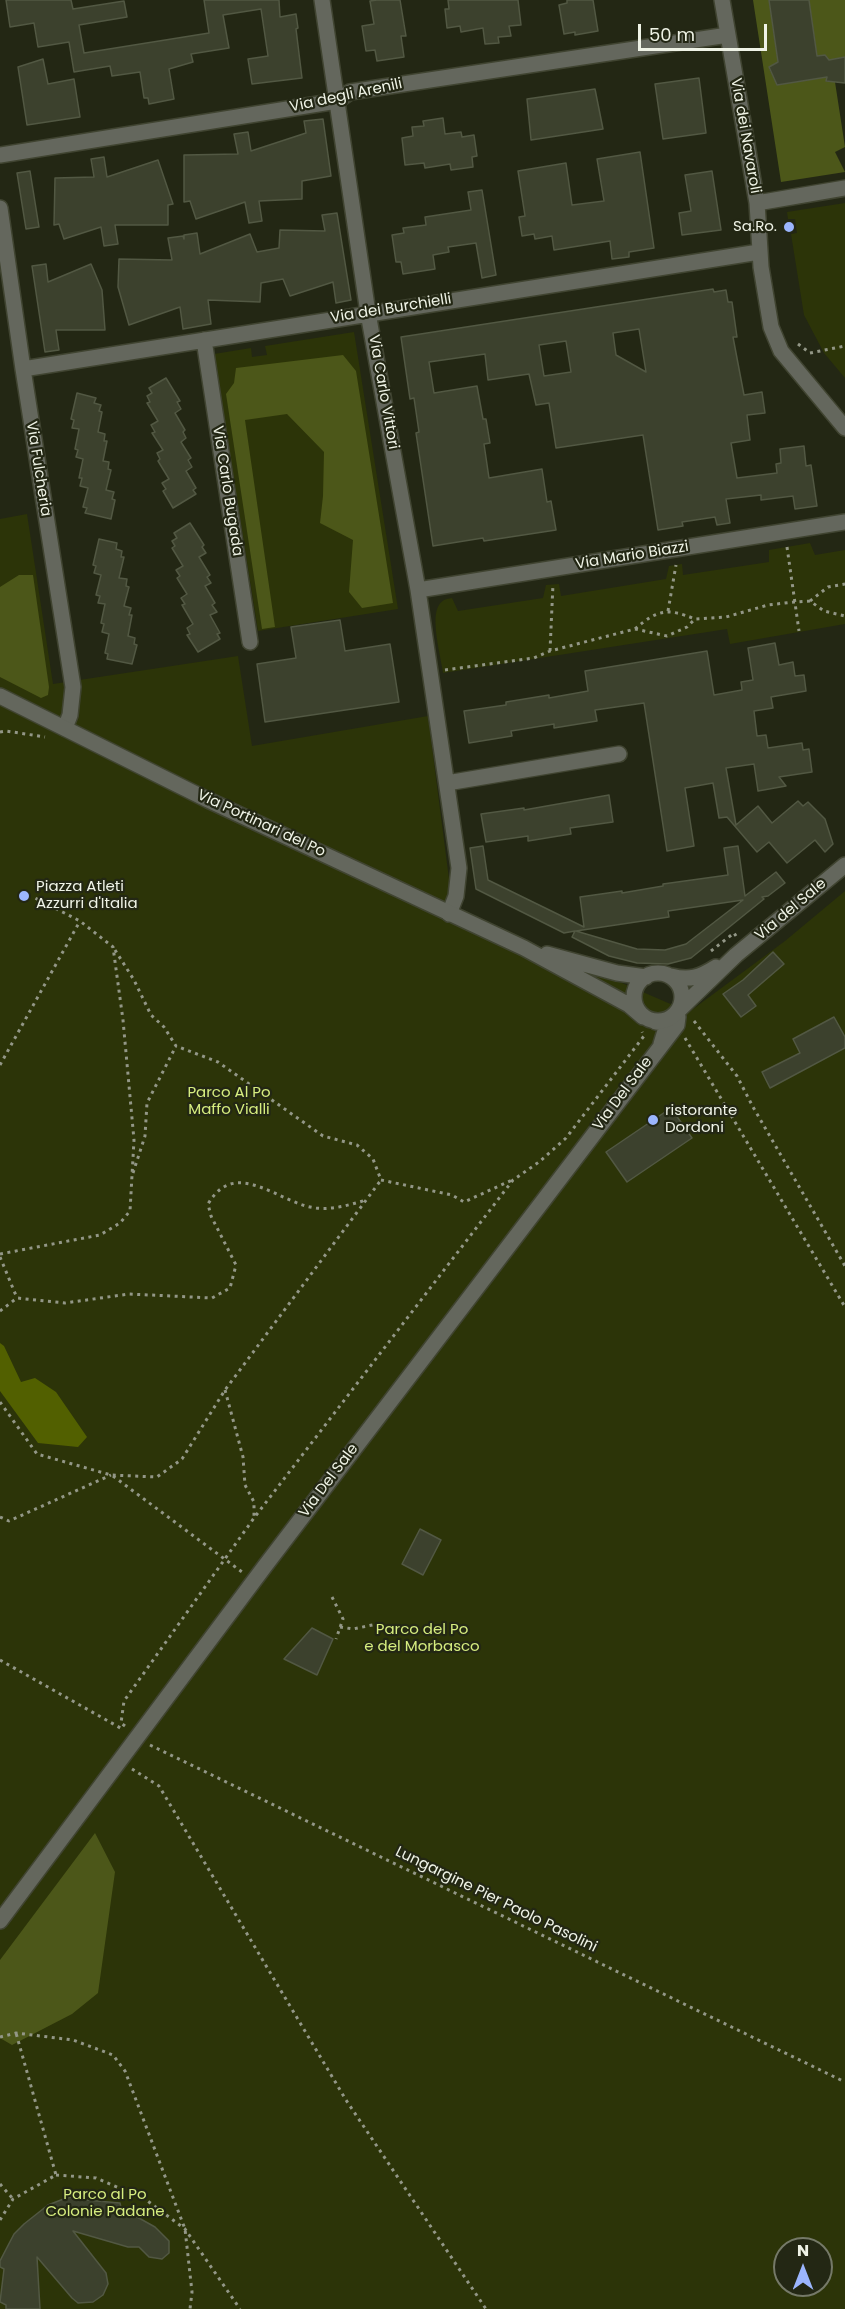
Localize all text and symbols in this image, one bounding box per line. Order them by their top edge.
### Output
scale bar [641,12,770,50]
text: 50 m [649,22,695,47]
street label: Via degli Arenili [288,75,404,117]
street label: Via dei Navaroli [726,77,764,195]
place label: Sa.Ro. [733,218,777,236]
marker: Sa.Ro. [782,220,796,234]
street label: Via dei Burchielli [329,291,453,327]
street label: Via Carlo Vittori [364,333,402,451]
street label: Via Fulcheria [22,420,54,518]
street label: Via Carlo Bugada [208,424,246,558]
street label: Via Mario Biazzi [574,538,690,574]
street label: Via Portinari del Po [194,786,328,862]
street label: Via del Sale [752,875,830,945]
place label: Piazza Atleti Azzurri d'Italia [36,878,138,913]
marker: Piazza Atleti Azzurri d'Italia [17,889,31,903]
street label: Via Del Sale [589,1054,657,1134]
park label: Parco Al Po Maffo Vialli [187,1084,271,1119]
place label: ristorante Dordoni [665,1102,737,1137]
marker: ristorante Dordoni [646,1113,660,1127]
street label: Via Del Sale [295,1441,363,1521]
park label: Parco del Po e del Morbasco [364,1621,480,1656]
street label: Lungargine Pier Paolo Pasolini [392,1843,600,1957]
park label: Parco al Po Colonie Padane [45,2186,165,2221]
north arrow [773,2237,833,2297]
text: N [797,2239,809,2262]

